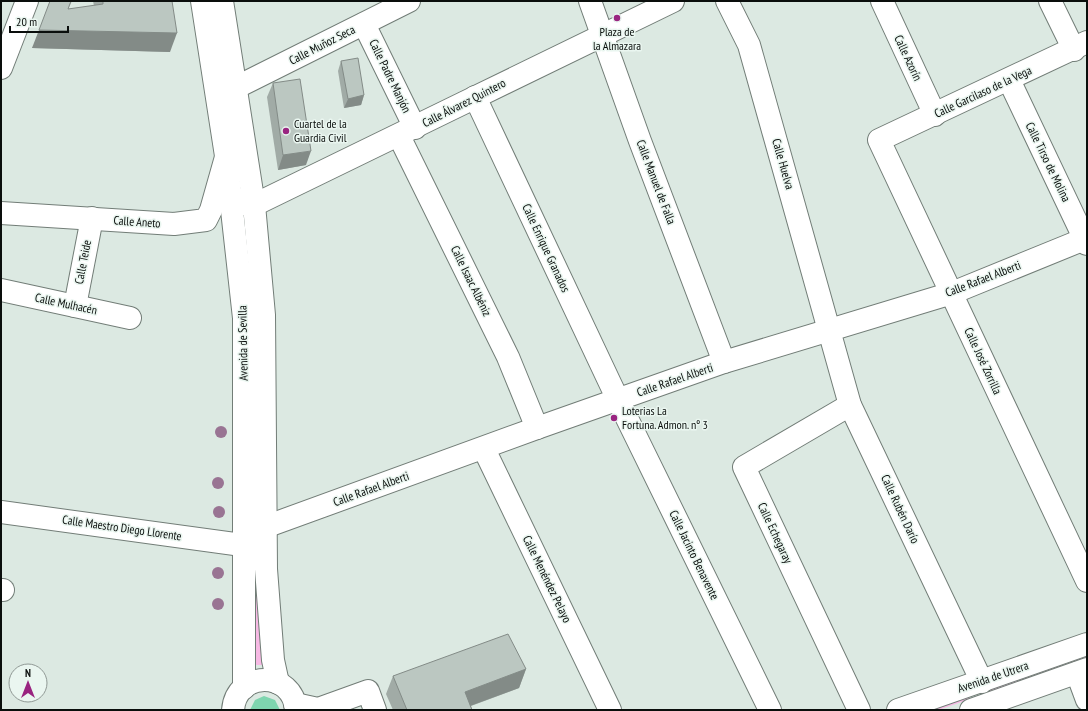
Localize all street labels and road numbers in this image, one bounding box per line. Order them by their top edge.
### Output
street label: Calle Muñoz Seca [286,21,357,68]
street label: Calle Azorín [891,32,926,83]
street label: Calle Padre Manjón [366,37,415,115]
street label: Calle Garcilaso de la Vega [932,62,1034,121]
street label: Calle Álvarez Quintero [419,75,508,130]
street label: Calle Tirso de Molina [1023,119,1074,204]
street label: Calle Manuel de Falla [633,137,680,226]
street label: Calle Huelva [769,137,798,191]
street label: Calle Enrique Granados [519,201,574,294]
street label: Calle Aneto [113,212,161,231]
street label: Calle Teide [71,238,94,285]
street label: Calle Isaac Albéniz [448,243,495,319]
street label: Calle Rafael Alberti [943,257,1023,300]
street label: Calle Mulhacén [34,290,99,317]
street label: Avenida de Sevilla [234,305,251,381]
street label: Calle José Zorrilla [961,325,1006,397]
street label: Calle Rafael Alberti [635,359,715,400]
street label: Calle Rafael Alberti [331,468,411,509]
street label: Calle Rubén Darío [878,472,923,546]
street label: Calle Echegaray [755,500,796,566]
street label: Calle Jacinto Benavente [666,508,723,602]
street label: Calle Maestro Diego Llorente [61,512,183,543]
street label: Calle Menéndez Pelayo [520,533,575,625]
street label: Avenida de Utrera [955,657,1030,696]

